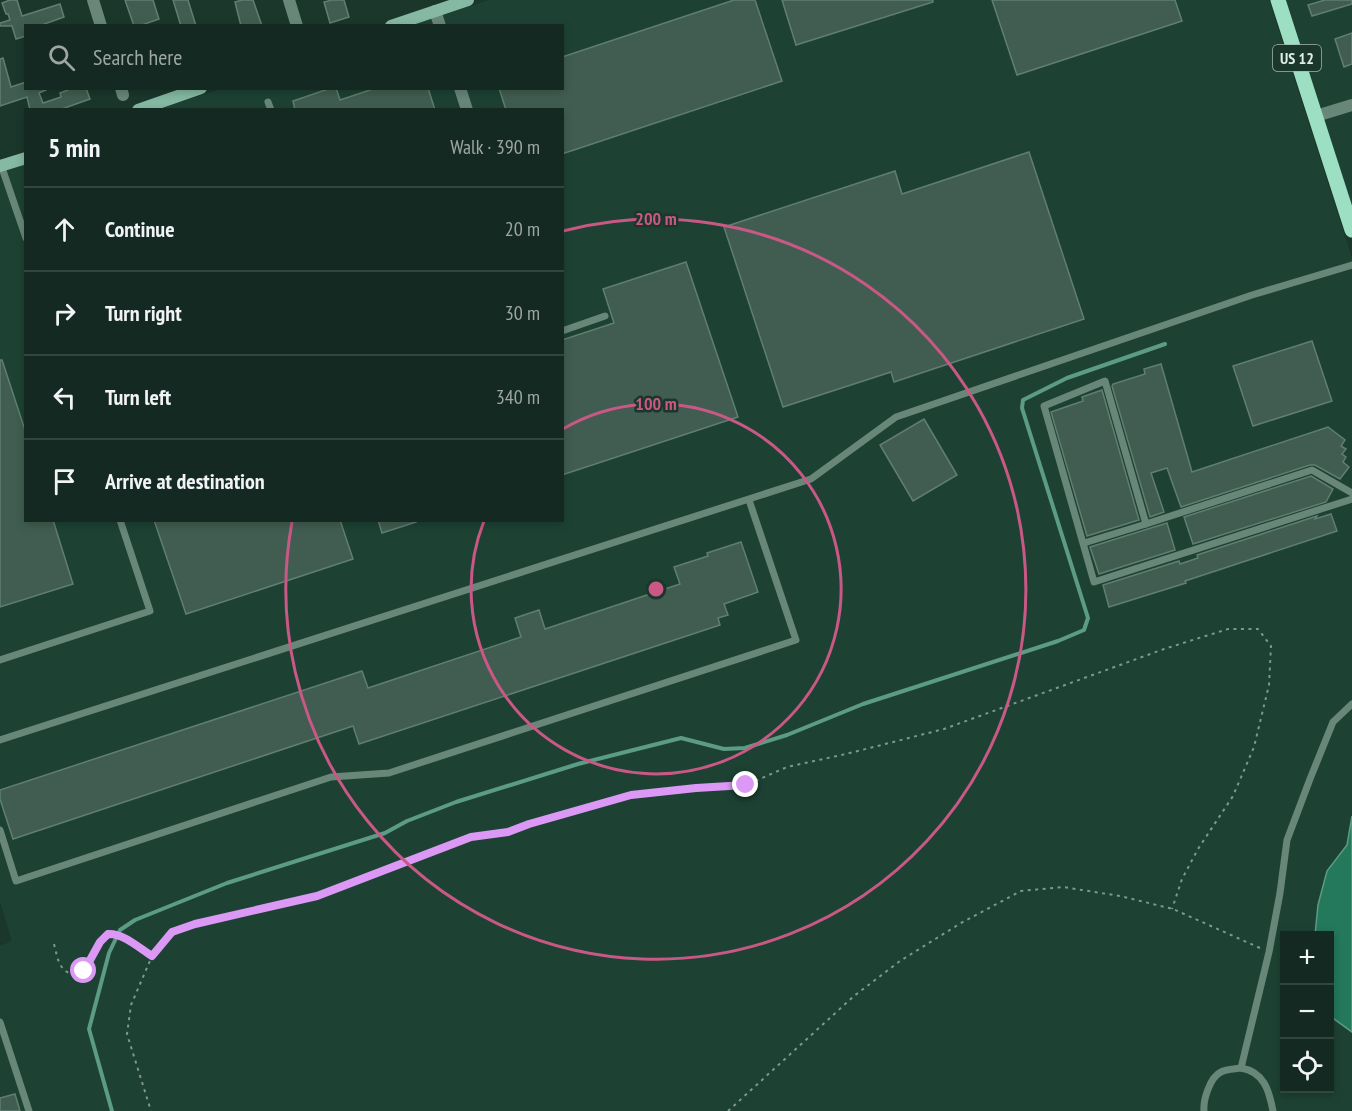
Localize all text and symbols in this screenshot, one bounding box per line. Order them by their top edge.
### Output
search box [24,24,564,90]
icon: search [45,41,78,74]
text: Search here [93,43,182,71]
road number: US 12 [1273,45,1321,71]
text: 5 min [48,131,101,164]
text: Walk · 390 m [450,134,540,160]
text: 200 m [635,207,677,230]
icon: ahead [48,213,81,246]
text: Continue [105,215,175,243]
text: 20 m [505,216,540,242]
icon: right [48,297,81,330]
text: Turn right [105,299,182,327]
text: 30 m [505,300,540,326]
icon: left [48,381,81,414]
text: Turn left [105,383,171,411]
text: 340 m [496,384,540,410]
text: 100 m [635,392,677,415]
icon: arrive [48,465,81,498]
text: Arrive at destination [105,467,265,495]
centre of rings [646,579,666,599]
route end [732,771,758,797]
map controls [1280,931,1334,1093]
button: + [1280,931,1334,985]
route start [70,957,96,983]
button: − [1280,985,1334,1039]
button: locate [1280,1039,1334,1093]

